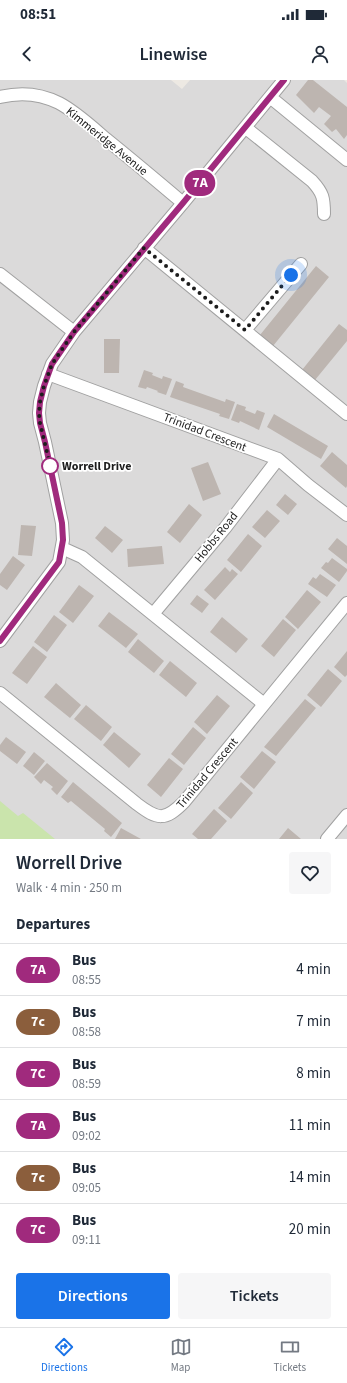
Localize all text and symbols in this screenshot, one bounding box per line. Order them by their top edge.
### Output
text: 08:51 [20,4,56,25]
text: Linewise [139,42,208,67]
icon: back [16,43,38,65]
icon: person [309,43,331,65]
street label: Kimmeridge Avenue [62,103,151,180]
line badge: 7A [182,170,218,196]
text: 7A [192,173,208,193]
your location [281,265,301,285]
street label: Trinidad Crescent [161,409,249,456]
marker: Worrell Drive [41,457,59,475]
place label: Worrell Drive [62,458,131,475]
street label: Hobbs Road [191,508,242,566]
street label: Trinidad Crescent [173,734,242,812]
text: Worrell Drive [16,850,122,877]
button: heart [289,852,331,894]
text: Walk · 4 min · 250 m [16,879,122,897]
text: Departures [16,914,90,935]
text: Bus [72,950,96,971]
text: 4 min [296,959,331,980]
text: 7A [30,960,46,980]
text: 08:55 [72,971,101,989]
text: Bus [72,1002,96,1023]
text: 7 min [296,1011,331,1032]
text: 7c [31,1012,45,1032]
text: 08:58 [72,1023,101,1041]
text: Bus [72,1054,96,1075]
text: 8 min [296,1063,331,1084]
text: 7C [30,1064,46,1084]
text: 08:59 [72,1075,101,1093]
text: Bus [72,1106,96,1127]
text: 11 min [289,1115,331,1136]
text: 7A [30,1116,46,1136]
text: 09:02 [72,1127,101,1145]
text: Bus [72,1158,96,1179]
text: 14 min [289,1167,331,1188]
text: 7c [31,1168,45,1188]
text: 09:05 [72,1179,101,1197]
text: Bus [72,1210,96,1231]
text: 20 min [289,1219,331,1240]
text: 7C [30,1220,46,1240]
text: 09:11 [72,1231,101,1249]
button: Directions [16,1273,170,1319]
button: Tickets [178,1273,331,1319]
tab: Directions [41,1336,88,1375]
tab: Map [170,1336,192,1375]
tab: Tickets [274,1336,306,1375]

